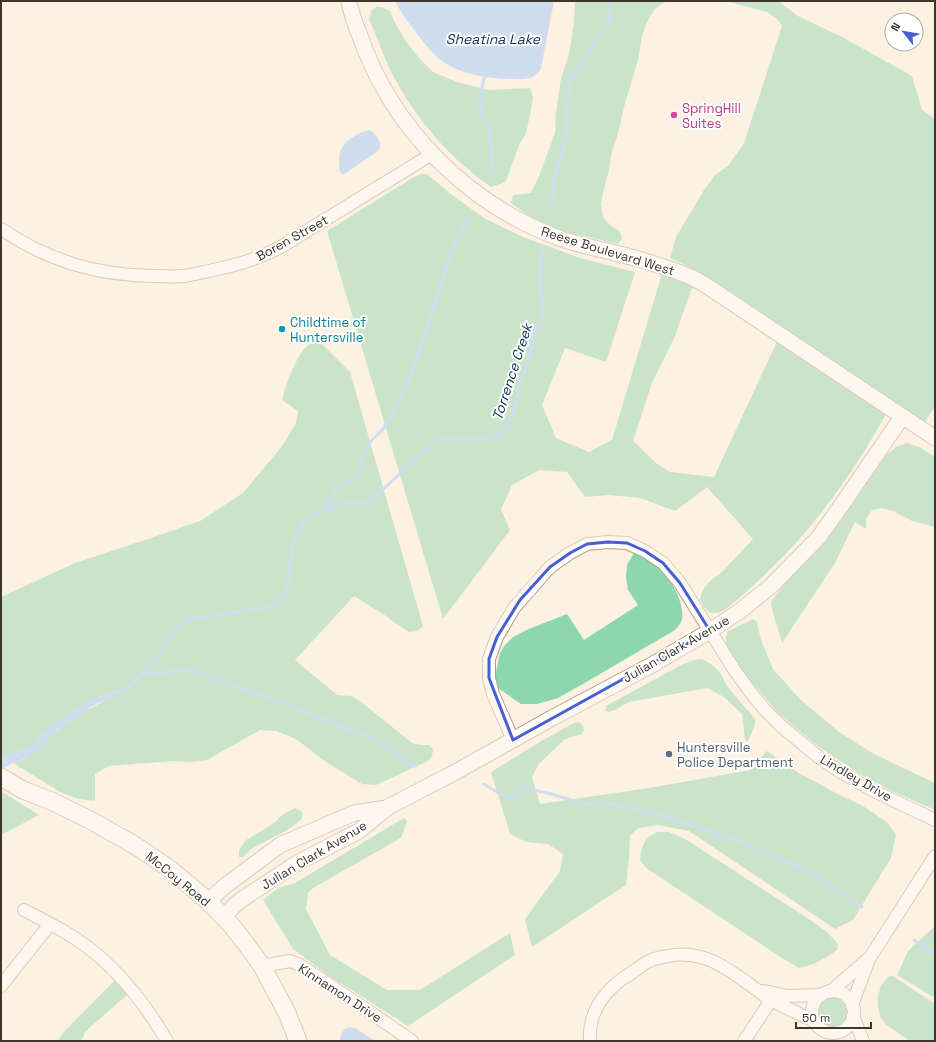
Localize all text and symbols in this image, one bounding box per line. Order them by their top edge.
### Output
north arrow [884,12,924,52]
text: N [888,20,903,34]
water label: Sheatina Lake [446,30,541,48]
place label: SpringHill Suites [682,100,741,132]
marker: SpringHill Suites [669,110,679,120]
street label: Boren Street [253,211,331,265]
street label: Reese Boulevard West [539,223,677,279]
place label: Childtime of Huntersville [290,314,366,346]
water label: Torrence Creek [488,320,537,423]
marker: Childtime of Huntersville [277,324,287,334]
street label: Julian Clark Avenue [620,612,732,686]
place label: Huntersville Police Department [677,739,794,771]
marker: Huntersville Police Department [664,749,674,759]
street label: Lindley Drive [817,751,895,805]
street label: Julian Clark Avenue [258,817,370,893]
street label: McCoy Road [142,848,214,910]
street label: Kinnamon Drive [295,960,385,1026]
scale bar [796,1004,871,1030]
text: 50 m [802,1010,830,1026]

